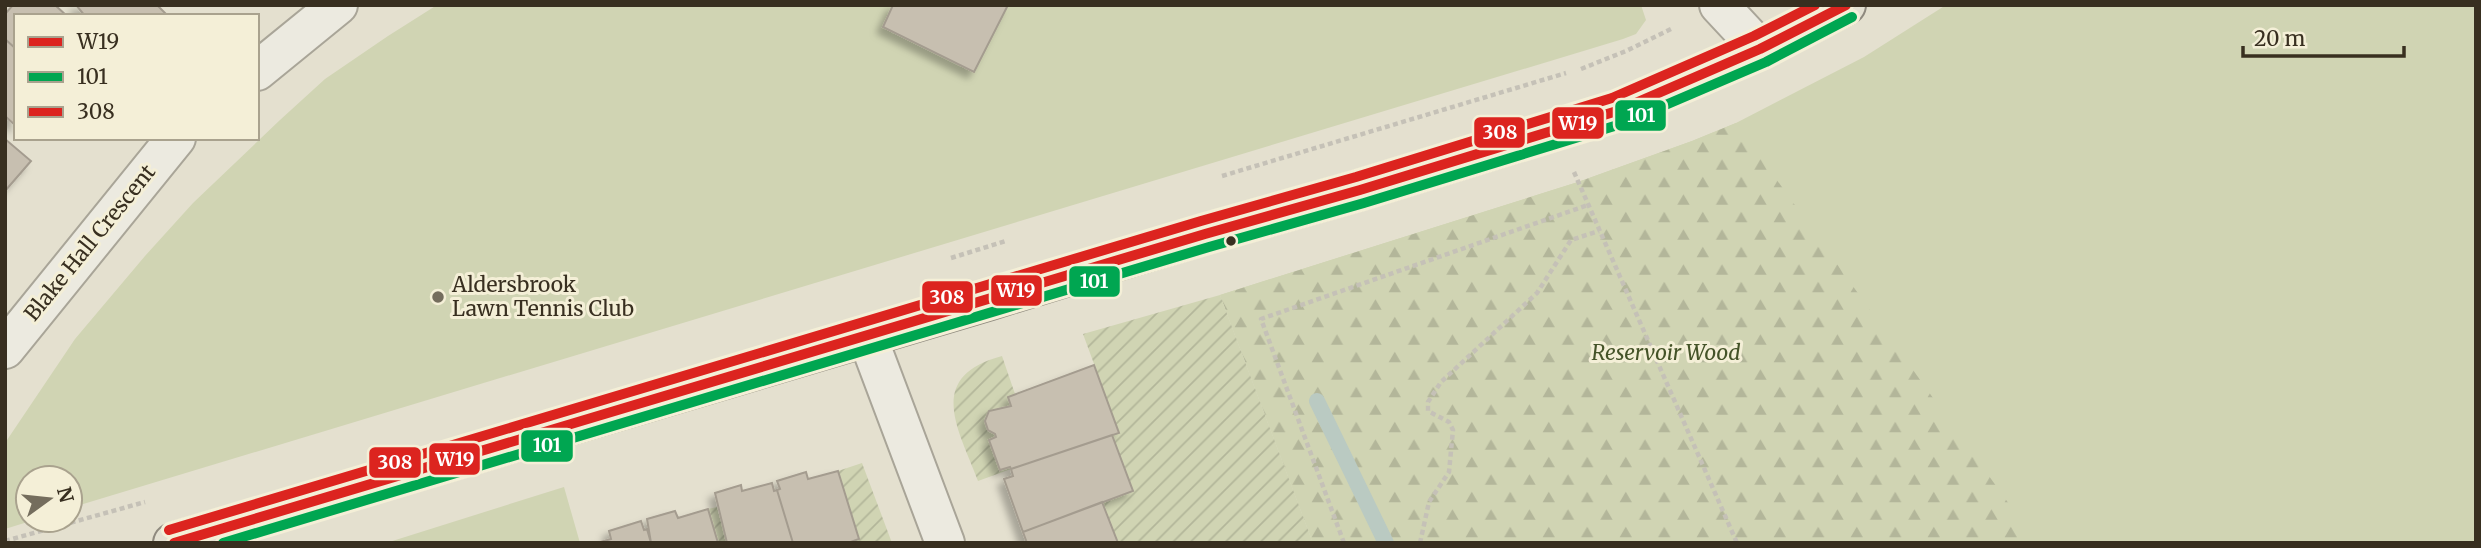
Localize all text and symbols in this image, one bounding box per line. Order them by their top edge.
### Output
legend [14,14,259,140]
scale bar [2243,14,2404,58]
text: 20 m [2254,25,2306,52]
text: W19 [76,28,119,55]
text: 101 [77,63,108,90]
text: 308 [77,98,115,125]
line badge: 101 [1614,99,1667,132]
text: 101 [1627,103,1656,127]
line badge: W19 [1551,106,1605,140]
text: W19 [1558,111,1597,135]
line badge: 308 [1473,116,1526,149]
text: 308 [1483,120,1517,144]
street label: Blake Hall Crescent [18,159,161,326]
unlabelled marker [1224,234,1238,248]
line badge: 101 [1068,265,1121,298]
text: 101 [1080,269,1109,293]
place label: Aldersbrook Lawn Tennis Club [451,271,634,322]
line badge: W19 [990,274,1043,307]
text: W19 [996,278,1035,302]
line badge: 308 [921,280,974,314]
text: 308 [930,285,964,309]
marker: Aldersbrook Lawn Tennis Club [430,289,446,305]
park label: Reservoir Wood [1592,339,1741,366]
line badge: 101 [520,429,574,463]
text: 101 [533,433,562,457]
line badge: W19 [428,442,481,476]
line badge: 308 [368,446,422,479]
text: W19 [435,447,474,471]
text: 308 [378,450,412,474]
north arrow [14,464,84,534]
text: N [52,484,79,505]

